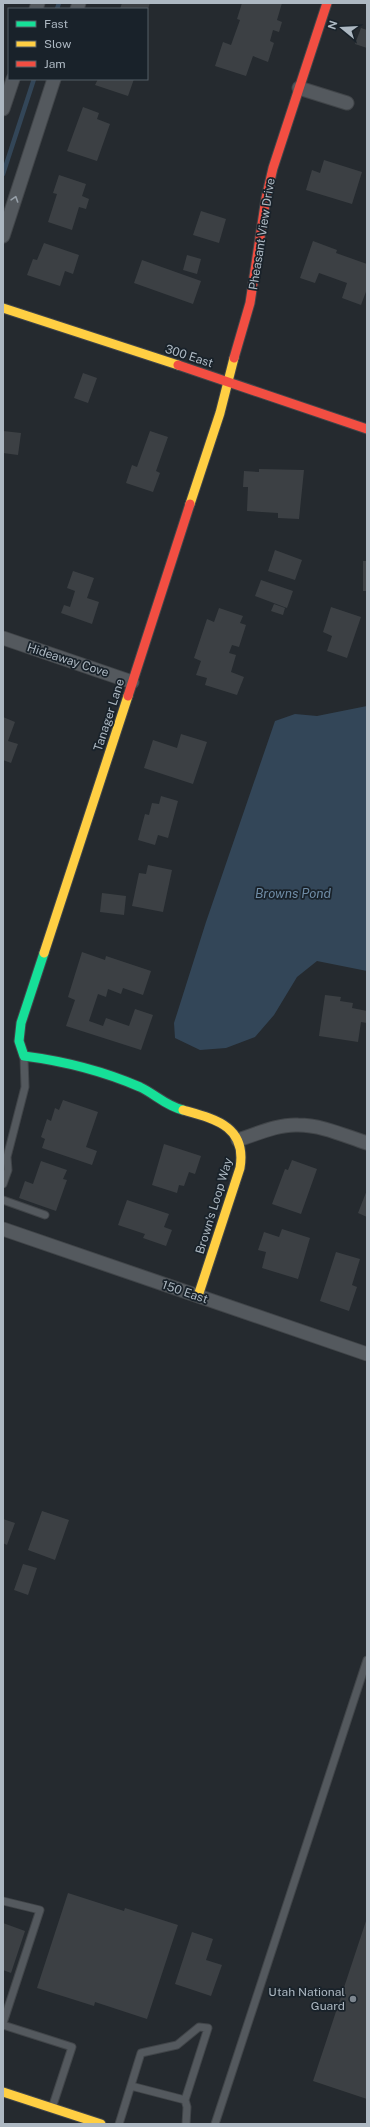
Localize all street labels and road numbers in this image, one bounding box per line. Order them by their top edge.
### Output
street label: Pheasant View Drive [246,177,278,291]
street label: 300 East [163,342,215,370]
street label: Hideaway Cove [25,640,111,680]
street label: Tanager Lane [91,677,127,753]
street label: Brown's Loop Way [193,1156,235,1256]
street label: 150 East [160,1278,210,1306]

